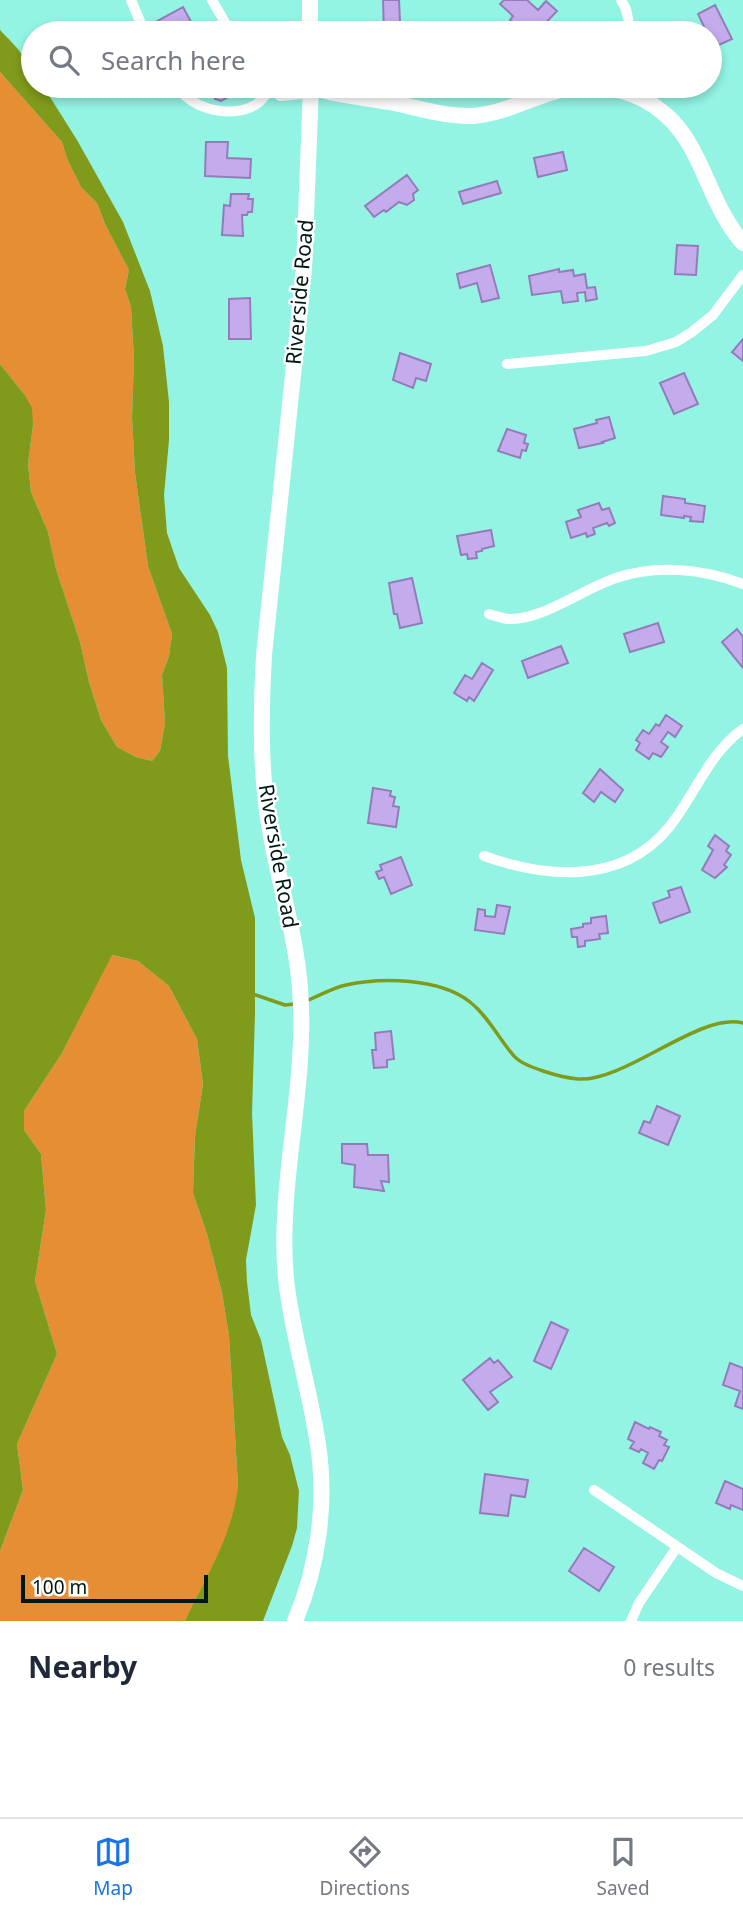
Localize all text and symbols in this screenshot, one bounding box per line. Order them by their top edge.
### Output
search box [21,21,722,98]
icon: search [45,41,83,79]
text: Search here [101,42,246,78]
street label: Riverside Road [279,218,319,366]
street label: Riverside Road [253,782,305,930]
scale bar [21,1572,208,1604]
text: 100 m [32,1574,87,1600]
text: Nearby [28,1646,137,1687]
text: 0 results [623,1651,715,1683]
tab: Map [93,1833,133,1901]
tab: Directions [320,1833,410,1901]
tab: Saved [596,1833,650,1901]

